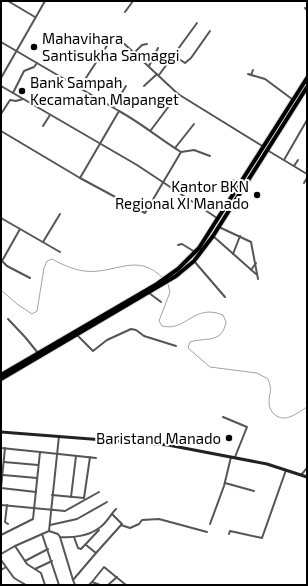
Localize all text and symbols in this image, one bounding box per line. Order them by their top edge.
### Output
place label: Mahavihara Santisukha Samaggi [42,29,179,64]
marker: Mahavihara Santisukha Samaggi [29,42,39,52]
place label: Bank Sampah Kecamatan Mapanget [30,73,179,108]
marker: Bank Sampah Kecamatan Mapanget [17,86,27,96]
place label: Kantor BKN Regional XI Manado [115,177,249,212]
marker: Kantor BKN Regional XI Manado [252,190,262,200]
place label: Baristand Manado [96,429,221,447]
marker: Baristand Manado [224,433,234,443]

